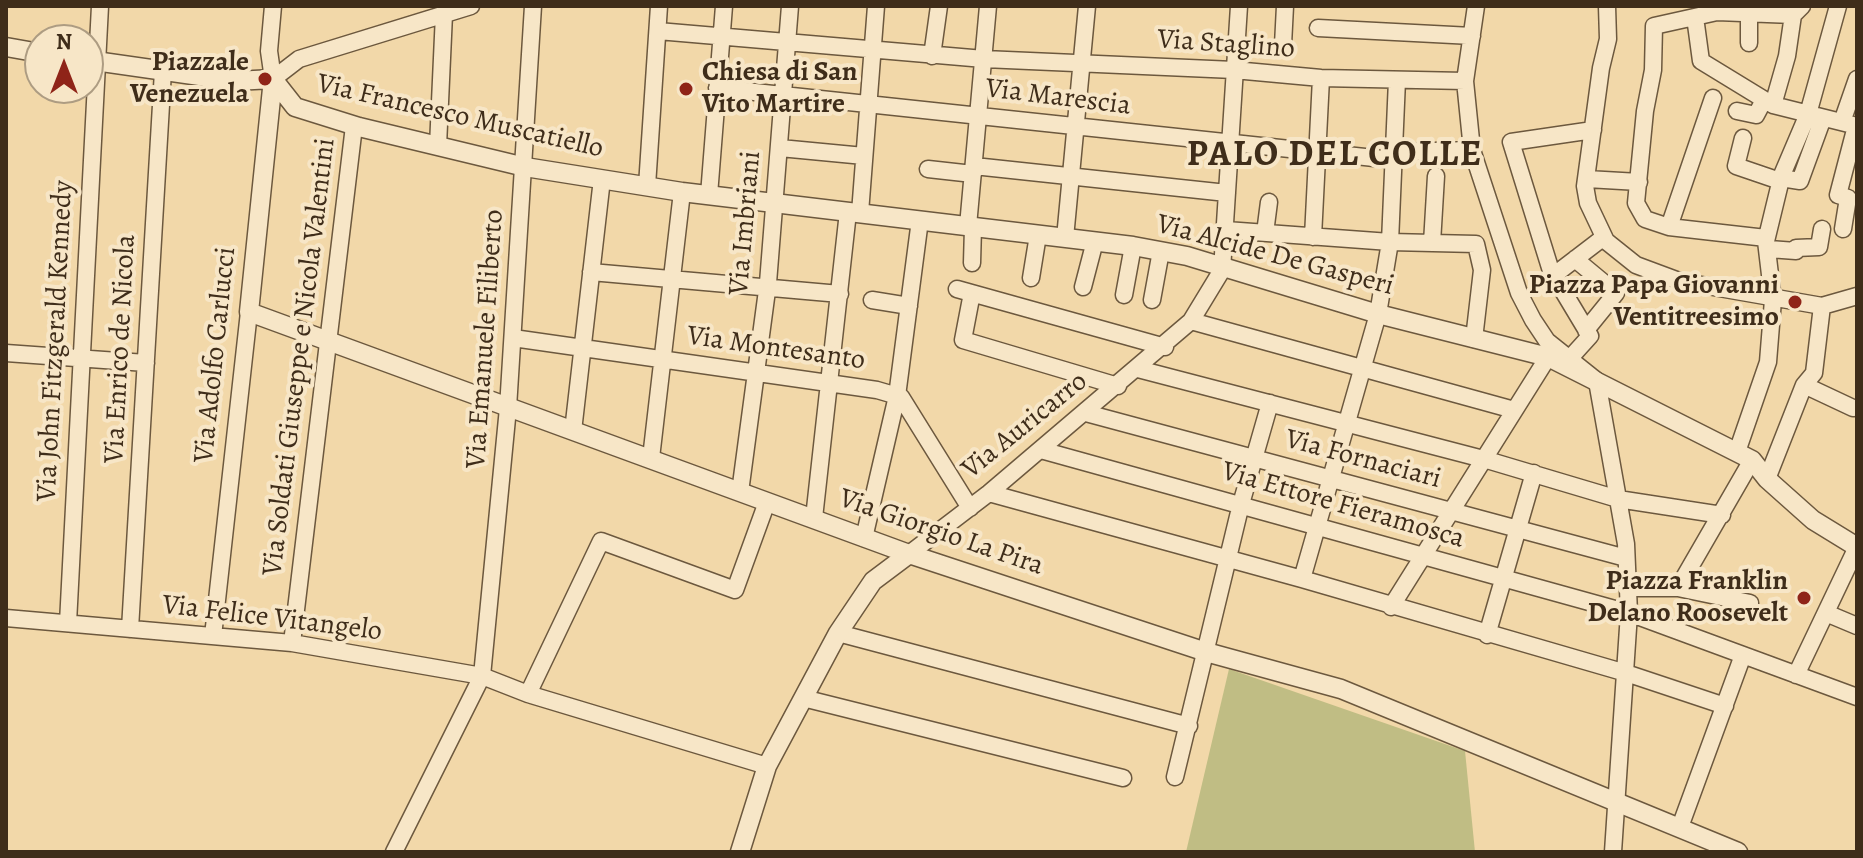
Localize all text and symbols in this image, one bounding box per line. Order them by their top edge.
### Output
street label: Via Staglino [1156,23,1296,67]
north arrow [24,24,104,104]
text: N [56,27,72,57]
place label: Piazzale Venezuela [130,46,249,112]
place label: Chiesa di San Vito Martire [702,56,858,122]
street label: Via Francesco Muscatiello [314,68,606,166]
marker: Piazzale Venezuela [256,70,274,88]
street label: Via Marescia [984,72,1132,124]
marker: Chiesa di San Vito Martire [677,80,695,98]
district label: PALO DEL COLLE [1187,134,1483,178]
street label: Via Soldati Giuseppe e Nicola Valentini [256,136,344,578]
street label: Via Imbriani [723,149,769,297]
street label: Via John Fitzgerald Kennedy [31,180,81,502]
street label: Via Emanuele Filiberto [460,208,512,470]
street label: Via Alcide De Gasperi [1153,208,1397,304]
street label: Via Enrico de Nicola [98,234,144,464]
street label: Via Adolfo Carlucci [188,245,244,465]
place label: Piazza Papa Giovanni Ventitreesimo [1529,269,1779,335]
marker: Piazza Papa Giovanni Ventitreesimo [1786,293,1804,311]
street label: Via Montesanto [685,320,867,378]
street label: Via Auricarro [955,365,1095,487]
street label: Via Fornaciari [1281,423,1445,497]
street label: Via Ettore Fieramosca [1218,455,1468,557]
street label: Via Giorgio La Pira [834,482,1048,584]
place label: Piazza Franklin Delano Roosevelt [1587,565,1788,631]
street label: Via Felice Vitangelo [160,589,384,649]
marker: Piazza Franklin Delano Roosevelt [1795,589,1813,607]

